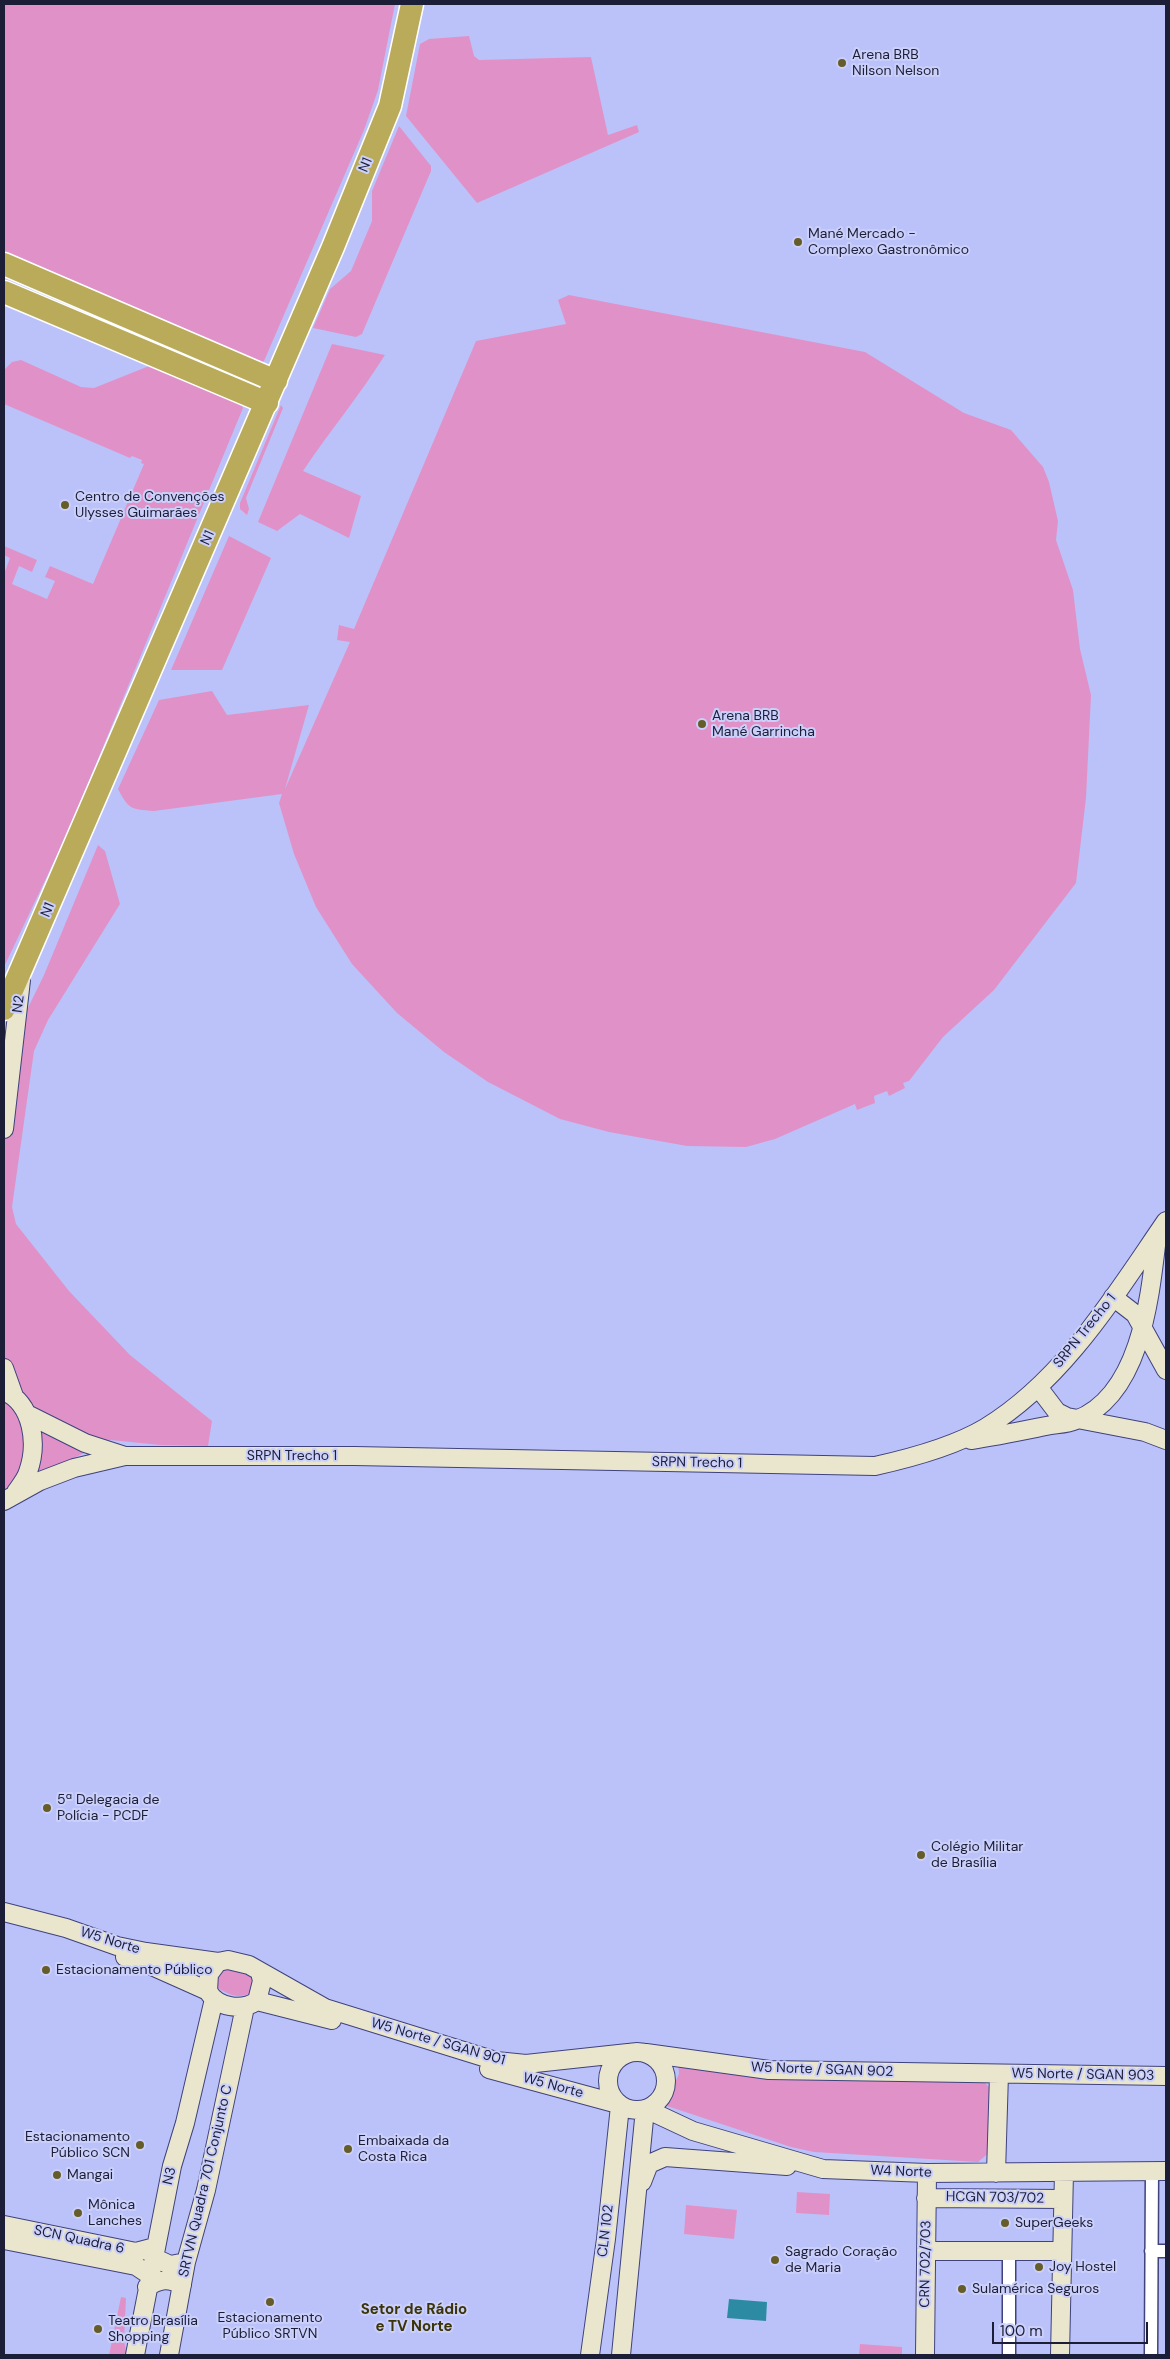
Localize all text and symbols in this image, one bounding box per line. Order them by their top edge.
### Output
place label: Arena BRB Nilson Nelson [852,47,939,80]
marker: Arena BRB Nilson Nelson [836,57,848,69]
street label: N1 [356,155,376,175]
place label: Mané Mercado - Complexo Gastronômico [808,226,969,258]
marker: Mané Mercado - Complexo Gastronômico [792,236,804,248]
place label: Centro de Convenções Ulysses Guimarães [75,489,224,522]
marker: Centro de Convenções Ulysses Guimarães [59,499,71,511]
street label: N1 [197,528,219,548]
place label: Arena BRB Mané Garrincha [712,708,815,740]
marker: Arena BRB Mané Garrincha [696,718,708,730]
street label: N1 [38,900,58,920]
street label: N2 [10,994,28,1014]
street label: SRPN Trecho 1 [1050,1291,1120,1371]
street label: SRPN Trecho 1 [247,1448,337,1464]
street label: SRPN Trecho 1 [652,1454,742,1472]
place label: 5ª Delegacia de Polícia - PCDF [57,1792,159,1824]
marker: 5ª Delegacia de Polícia - PCDF [41,1802,53,1814]
place label: Colégio Militar de Brasília [931,1839,1023,1871]
marker: Colégio Militar de Brasília [915,1849,927,1861]
street label: W5 Norte [78,1924,142,1958]
place label: Estacionamento Público [56,1962,213,1978]
marker: Estacionamento Público [40,1964,52,1976]
street label: W5 Norte / SGAN 901 [369,2015,507,2069]
street label: W5 Norte / SGAN 902 [751,2059,893,2081]
street label: W5 Norte / SGAN 903 [1011,2065,1155,2085]
street label: W5 Norte [521,2070,585,2102]
street label: SRTVN Quadra 701 Conjunto C [176,2083,236,2279]
place label: Estacionamento Público SCN [25,2129,130,2162]
place label: Embaixada da Costa Rica [358,2133,449,2166]
marker: Estacionamento Público SCN [134,2139,146,2151]
marker: Embaixada da Costa Rica [342,2143,354,2155]
street label: W4 Norte [870,2163,932,2181]
street label: N3 [160,2165,180,2187]
place label: Mangai [67,2167,113,2183]
marker: Mangai [51,2169,63,2181]
street label: HCGN 703/702 [946,2189,1044,2207]
place label: Mônica Lanches [88,2197,142,2230]
street label: CLN 102 [594,2204,618,2258]
marker: Mônica Lanches [72,2207,84,2219]
place label: SuperGeeks [1015,2215,1093,2231]
marker: SuperGeeks [999,2217,1011,2229]
street label: CRN 702/703 [917,2220,935,2308]
street label: SCN Quadra 6 [32,2222,126,2258]
place label: Sagrado Coração de Maria [785,2244,897,2276]
marker: Sagrado Coração de Maria [769,2254,781,2266]
place label: Joy Hostel [1049,2259,1116,2275]
marker: Joy Hostel [1033,2261,1045,2273]
place label: Sulamérica Seguros [972,2281,1099,2297]
marker: Sulamérica Seguros [956,2283,968,2295]
marker: Estacionamento Público SRTVN [264,2296,276,2308]
district label: Setor de Rádio e TV Norte [361,2301,467,2336]
place label: Estacionamento Público SRTVN [217,2310,323,2342]
scale bar [995,2312,1151,2344]
place label: Teatro Brasília Shopping [108,2313,198,2346]
text: 100 m [1000,2321,1043,2341]
marker: Teatro Brasília Shopping [92,2323,104,2335]

